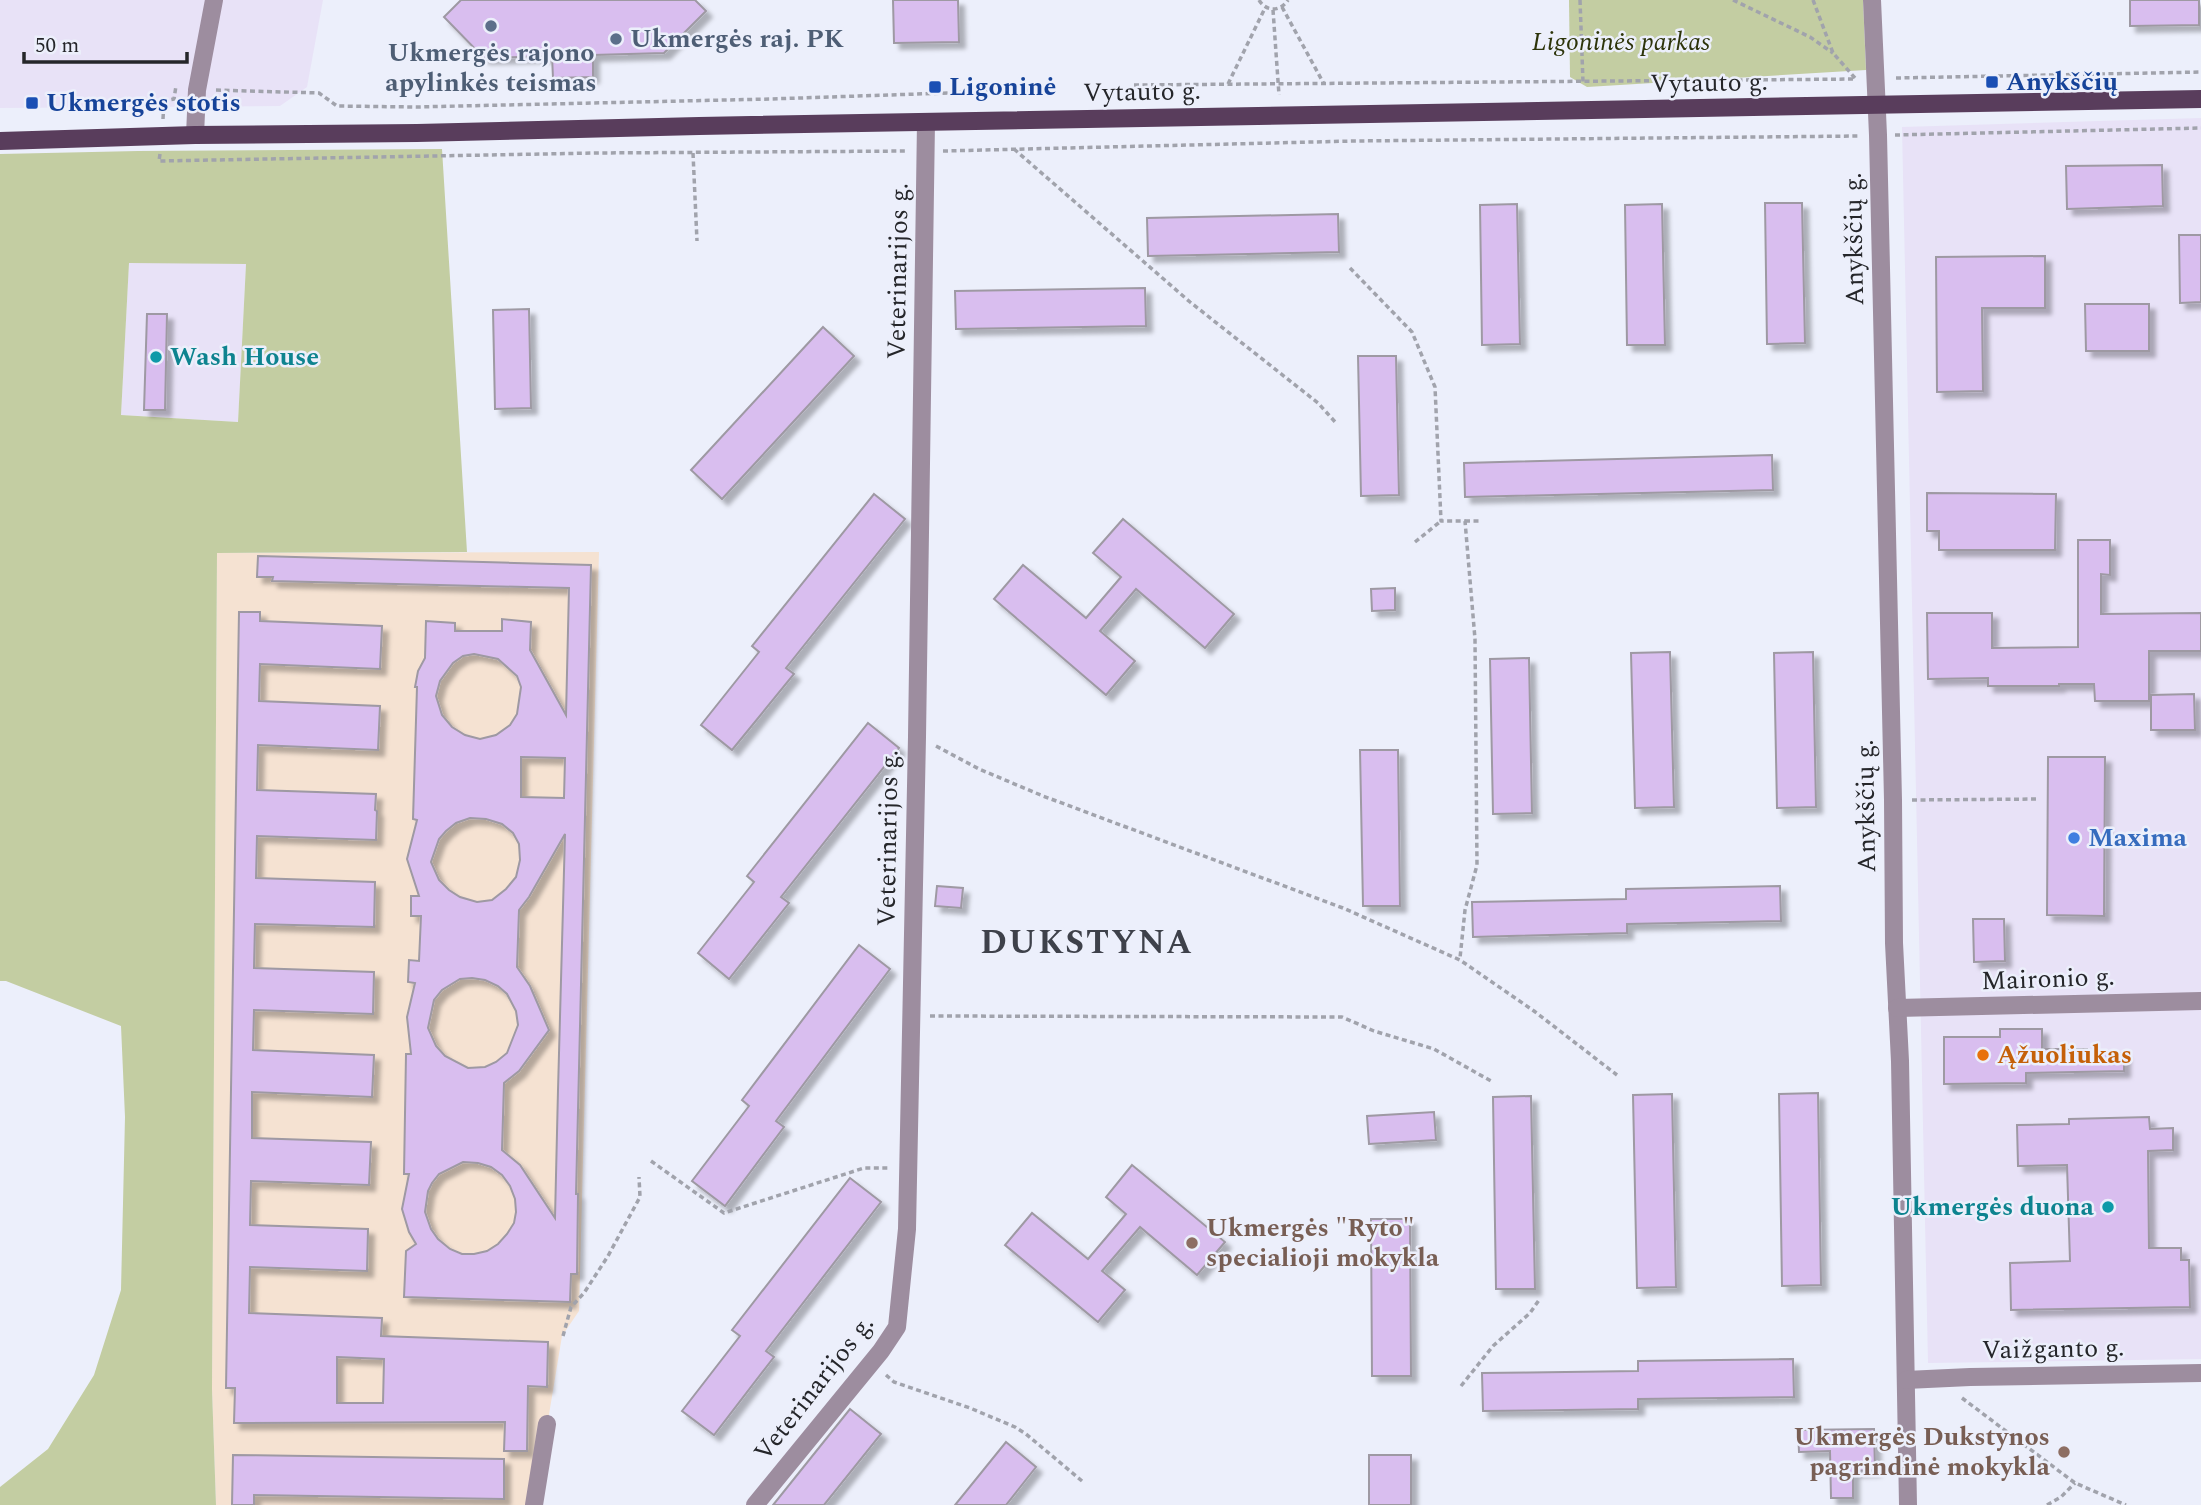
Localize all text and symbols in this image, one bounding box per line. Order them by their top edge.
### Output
marker: Ukmergės rajono apylinkės teismas [483,18,499,34]
place label: Ukmergės raj. PK [630,19,844,59]
scale bar [24,21,187,65]
park label: Ligoninės parkas [1532,22,1710,62]
text: 50 m [35,30,79,62]
marker: Ukmergės raj. PK [608,31,624,47]
place label: Ukmergės rajono apylinkės teismas [385,33,597,103]
street label: Vytauto g. [1650,62,1768,104]
place label: Anykščių [2006,62,2118,102]
place label: Ligoninė [949,67,1056,107]
street label: Vytauto g. [1083,71,1201,113]
marker: Anykščių [1984,74,2000,90]
marker: Ligoninė [927,79,943,95]
place label: Ukmergės stotis [46,83,241,123]
marker: Ukmergės stotis [24,95,40,111]
street label: Anykščių g. [1833,172,1875,306]
street label: Veterinarijos g. [876,182,920,360]
place label: Wash House [170,337,319,377]
marker: Wash House [148,349,164,365]
street label: Anykščių g. [1845,739,1887,873]
street label: Veterinarijos g. [866,749,910,927]
place label: Maxima [2088,818,2188,858]
marker: Maxima [2066,830,2082,846]
district label: DUKSTYNA [980,918,1194,968]
street label: Maironio g. [1981,957,2115,1001]
place label: Ąžuoliukas [1997,1035,2132,1075]
marker: Ąžuoliukas [1975,1047,1991,1063]
place label: Ukmergės duona [1890,1187,2095,1227]
marker: Ukmergės duona [2100,1199,2116,1215]
place label: Ukmergės "Ryto" specialioji mokykla [1206,1208,1440,1278]
marker: Ukmergės "Ryto" specialioji mokykla [1184,1235,1200,1251]
street label: Veterinarijos g. [744,1306,884,1470]
street label: Vaižganto g. [1981,1328,2125,1370]
place label: Ukmergės Dukstynos pagrindinė mokykla [1793,1417,2051,1487]
marker: Ukmergės Dukstynos pagrindinė mokykla [2056,1444,2072,1460]

